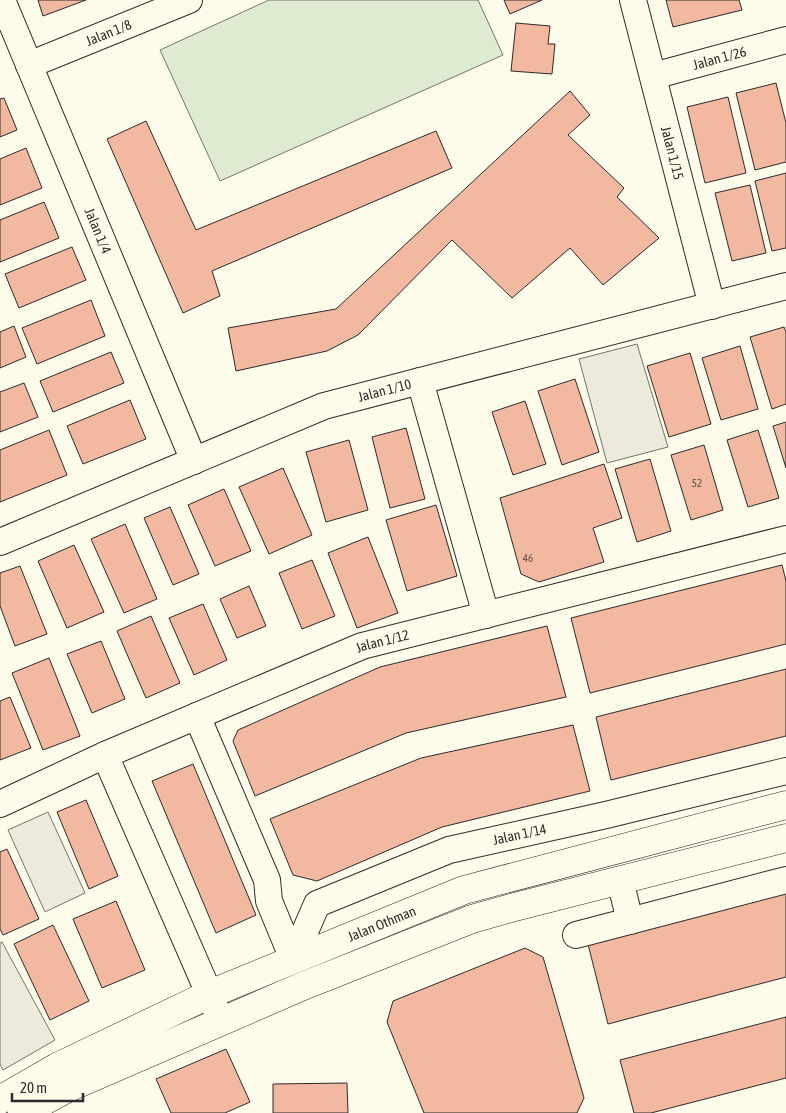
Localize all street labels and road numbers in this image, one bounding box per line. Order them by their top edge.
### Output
street label: Jalan 1/8 [83,16,134,49]
street label: Jalan 1/26 [691,43,748,73]
street label: Jalan 1/15 [658,125,687,181]
street label: Jalan 1/4 [82,206,115,256]
street label: Jalan 1/10 [356,376,413,405]
street label: Jalan 1/12 [353,626,411,656]
street label: Jalan 1/14 [491,820,548,848]
street label: Jalan Othman [345,903,418,945]

